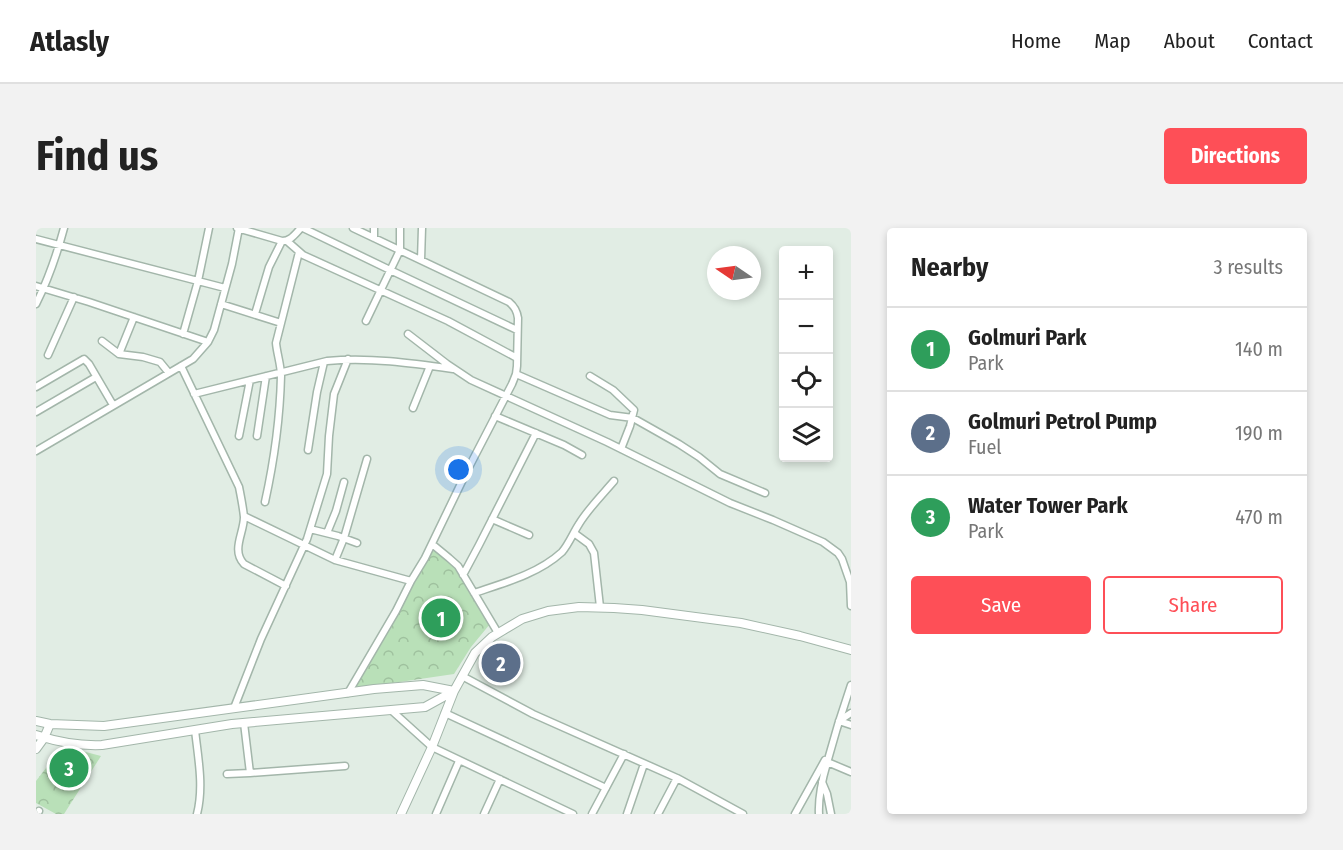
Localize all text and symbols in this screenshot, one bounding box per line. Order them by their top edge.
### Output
text: Atlasly [30,25,109,58]
text: Home [1011,28,1061,54]
text: Map [1094,28,1131,54]
text: About [1164,28,1215,54]
text: Contact [1248,28,1313,54]
button: Directions [1164,128,1307,184]
text: Find us [36,131,158,181]
north arrow [707,246,761,300]
map controls [779,246,833,462]
button: + [779,246,833,300]
text: Nearby [911,252,988,283]
text: 3 results [1214,255,1283,279]
button: − [779,300,833,354]
text: Golmuri Park [968,324,1086,351]
text: 1 [926,337,935,361]
text: 140 m [1235,337,1283,361]
text: Park [968,351,1004,375]
button: locate [779,354,833,408]
button: layers [779,408,833,462]
text: Golmuri Petrol Pump [968,408,1157,435]
text: 2 [926,421,935,445]
text: 190 m [1235,421,1283,445]
text: Fuel [968,435,1002,459]
your location [444,455,473,484]
text: Water Tower Park [968,492,1128,519]
text: 3 [926,505,935,529]
text: 470 m [1235,505,1283,529]
text: Park [968,519,1004,543]
button: Save [911,576,1091,634]
button: Share [1103,576,1283,634]
pin: 1 [422,596,460,640]
pin: 2 [482,640,520,686]
pin: 3 [50,746,88,790]

